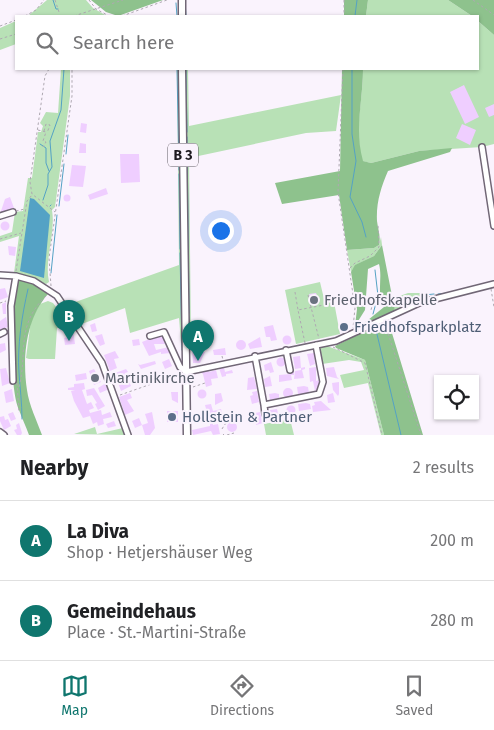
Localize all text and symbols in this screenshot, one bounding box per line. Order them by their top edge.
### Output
search box [15,15,479,70]
icon: search [33,29,61,57]
text: Search here [73,31,174,54]
road number: B 3 [168,144,198,166]
your location [208,218,234,244]
place label: Friedhofskapelle [324,291,437,309]
marker: Friedhofskapelle [308,294,320,306]
pin: B [53,300,85,341]
place label: Friedhofsparkplatz [354,318,482,336]
pin: A [182,320,214,361]
marker: Friedhofsparkplatz [338,321,350,333]
place label: Martinikirche [105,369,195,387]
marker: Martinikirche [89,372,101,384]
map controls [434,375,479,420]
button: locate [434,375,479,420]
place label: Hollstein & Partner [182,408,312,426]
marker: Hollstein & Partner [166,411,178,423]
text: Nearby [20,455,88,481]
text: 2 results [413,458,474,477]
text: La Diva [67,520,129,543]
text: A [31,531,41,550]
text: 200 m [430,531,474,550]
text: Shop · Hetjershäuser Weg [67,543,252,562]
text: Gemeindehaus [67,600,196,623]
text: B [31,611,41,630]
text: 280 m [430,611,474,630]
text: Place · St.-Martini-Straße [67,623,246,642]
tab: Map [61,672,89,719]
tab: Directions [210,672,274,719]
tab: Saved [395,672,433,719]

